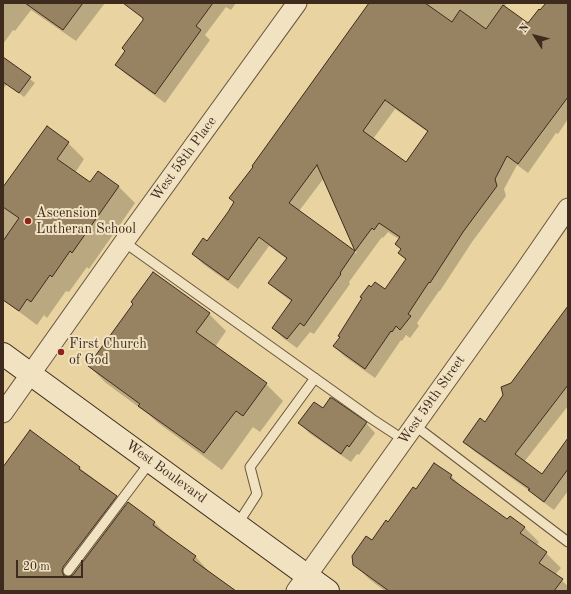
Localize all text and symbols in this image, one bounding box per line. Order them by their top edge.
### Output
north arrow [515,16,555,56]
text: N [518,22,532,35]
street label: West 58th Place [148,113,220,205]
place label: Ascension Lutheran School [36,205,136,238]
marker: Ascension Lutheran School [23,216,33,226]
place label: First Church of God [69,336,147,368]
marker: First Church of God [56,347,66,357]
street label: West 59th Street [395,352,469,448]
street label: West Boulevard [122,437,210,507]
scale bar [18,552,85,578]
text: 20 m [23,561,50,573]

